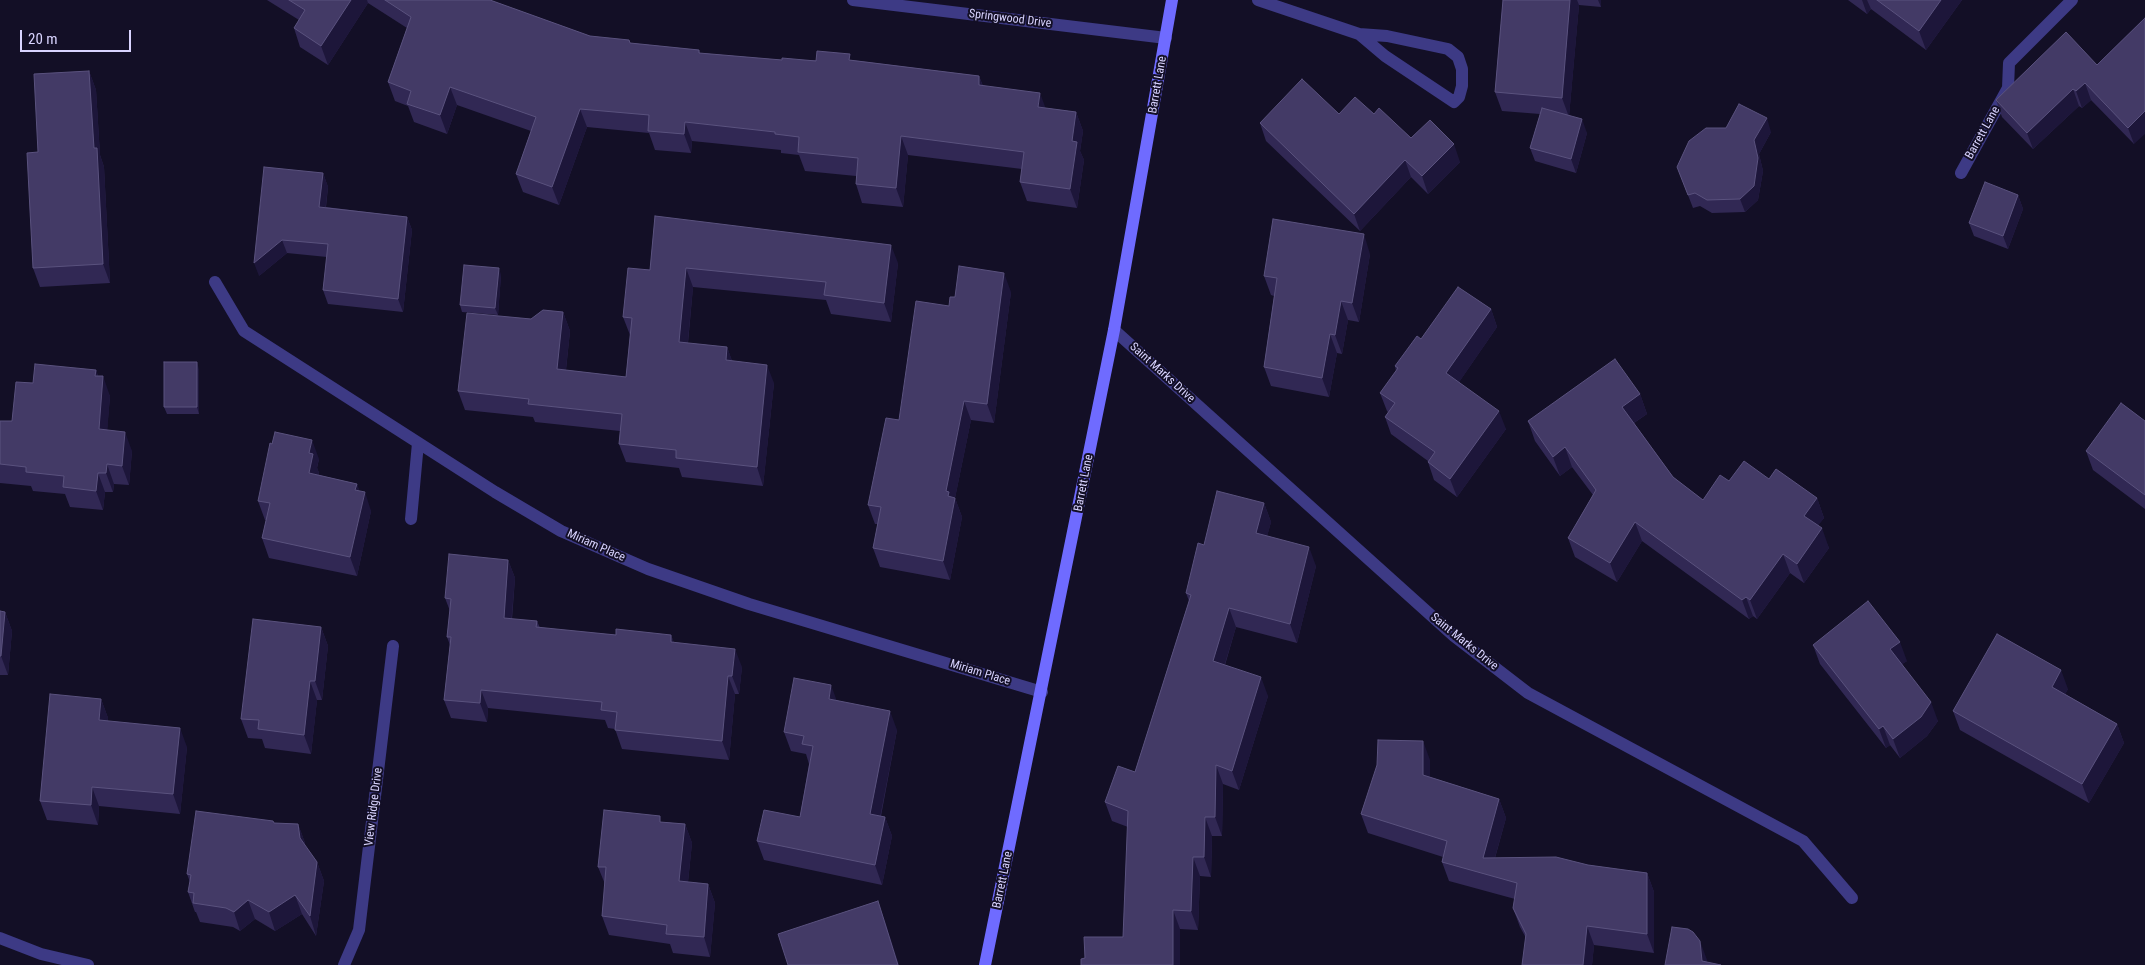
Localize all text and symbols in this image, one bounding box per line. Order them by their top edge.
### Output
street label: Springwood Drive [968,7,1052,31]
scale bar [22,20,134,52]
text: 20 m [28,30,58,48]
street label: Barrett Lane [1146,55,1170,115]
street label: Barrett Lane [1963,104,2003,162]
street label: Saint Marks Drive [1126,340,1198,406]
street label: Barrett Lane [1071,453,1097,513]
street label: Miriam Place [565,527,627,565]
street label: Saint Marks Drive [1427,610,1501,674]
street label: Miriam Place [948,657,1012,689]
street label: View Ridge Drive [362,767,386,847]
street label: Barrett Lane [990,850,1016,910]

